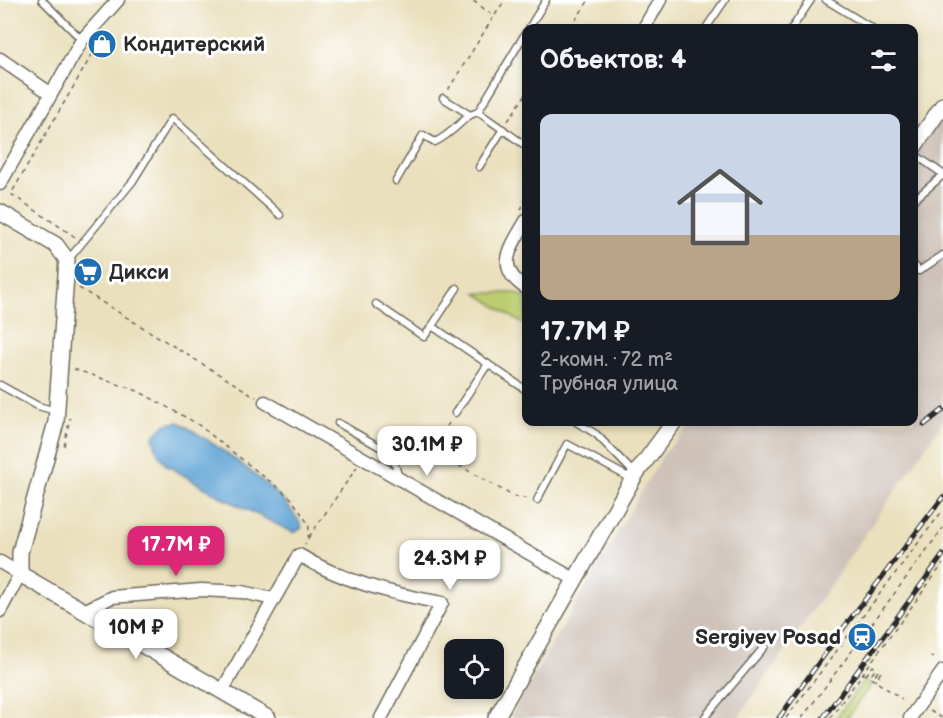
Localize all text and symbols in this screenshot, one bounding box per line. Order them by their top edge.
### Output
shop icon: Кондитерский [86,28,118,60]
place label: Кондитерский [123,32,265,57]
icon: filters [867,44,900,77]
text: Объектов: 4 [540,45,686,76]
icon: home [666,153,774,261]
supermarket icon: Дикси [72,256,104,288]
place label: Дикси [109,260,169,285]
text: 17.7M ₽ [540,317,630,348]
text: 2-комн. · 72 m² [540,348,673,372]
text: Трубная улица [540,372,678,396]
pin: 30.1M ₽ [372,426,482,477]
text: 30.1M ₽ [391,433,463,457]
pin: 17.7M ₽ [121,526,231,577]
text: 17.7M ₽ [141,533,211,557]
pin: 24.3M ₽ [395,540,505,591]
text: 24.3M ₽ [413,547,487,571]
pin: 10M ₽ [94,609,178,660]
text: 10M ₽ [108,616,164,640]
station icon: Sergiyev Posad [846,621,878,653]
place label: Sergiyev Posad [695,625,841,650]
map controls [444,639,504,699]
button: locate [444,639,504,699]

